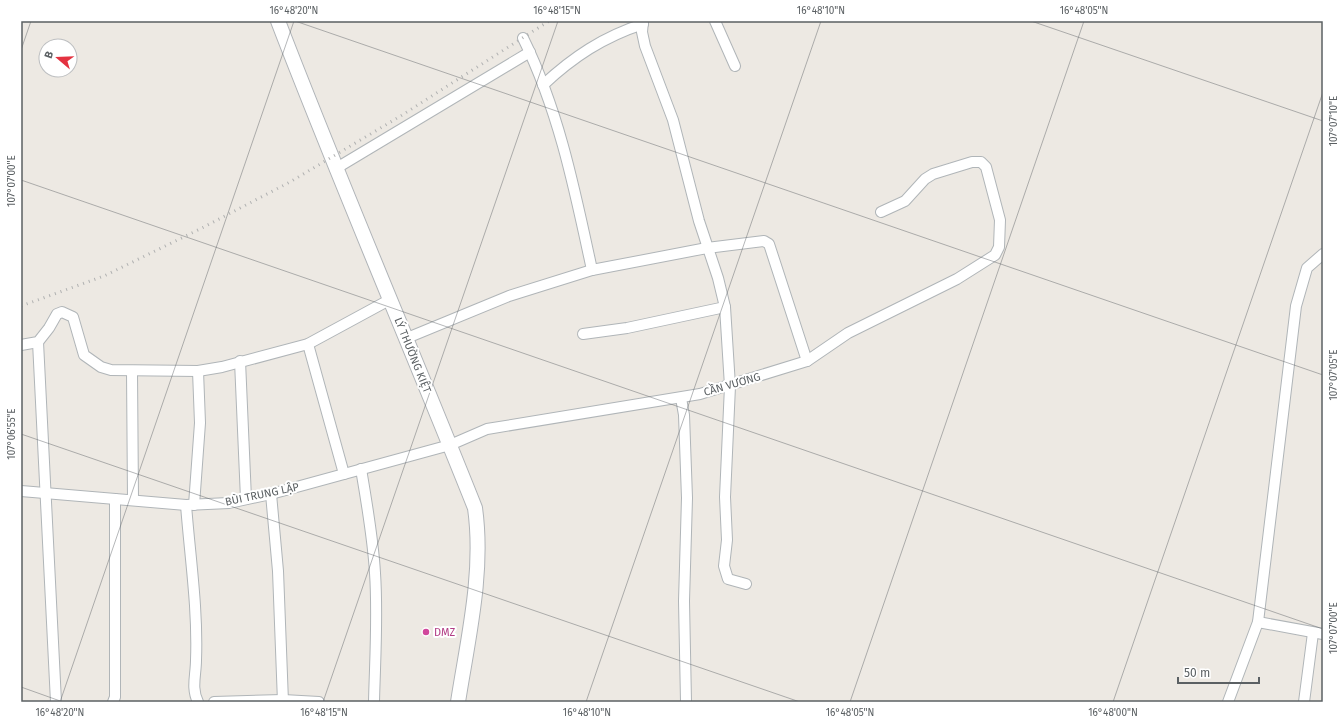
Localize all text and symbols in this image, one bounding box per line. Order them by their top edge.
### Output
text: 16°48'20"N [270,5,318,17]
text: 16°48'15"N [533,5,581,17]
text: 16°48'10"N [797,5,845,17]
text: 16°48'05"N [1060,5,1108,17]
north arrow [38,38,78,78]
text: B [42,49,56,60]
text: 107°07'10"E [1328,96,1340,146]
text: 107°07'00"E [6,155,18,207]
street label: LÝ THƯỜNG KIỆT [391,315,435,395]
text: 107°07'05"E [1328,349,1340,401]
street label: CẦN VƯƠNG [702,368,762,399]
text: 107°06'55"E [6,408,18,460]
street label: BÙI TRUNG LẬP [224,479,301,509]
text: 107°07'00"E [1328,602,1340,654]
place label: DMZ [434,626,456,639]
marker: DMZ [421,627,431,637]
scale bar [1178,659,1259,685]
text: 50 m [1184,666,1210,680]
text: 16°48'20"N [36,707,84,719]
text: 16°48'15"N [300,707,348,719]
text: 16°48'10"N [563,707,611,719]
text: 16°48'05"N [826,707,874,719]
text: 16°48'00"N [1088,707,1138,719]

